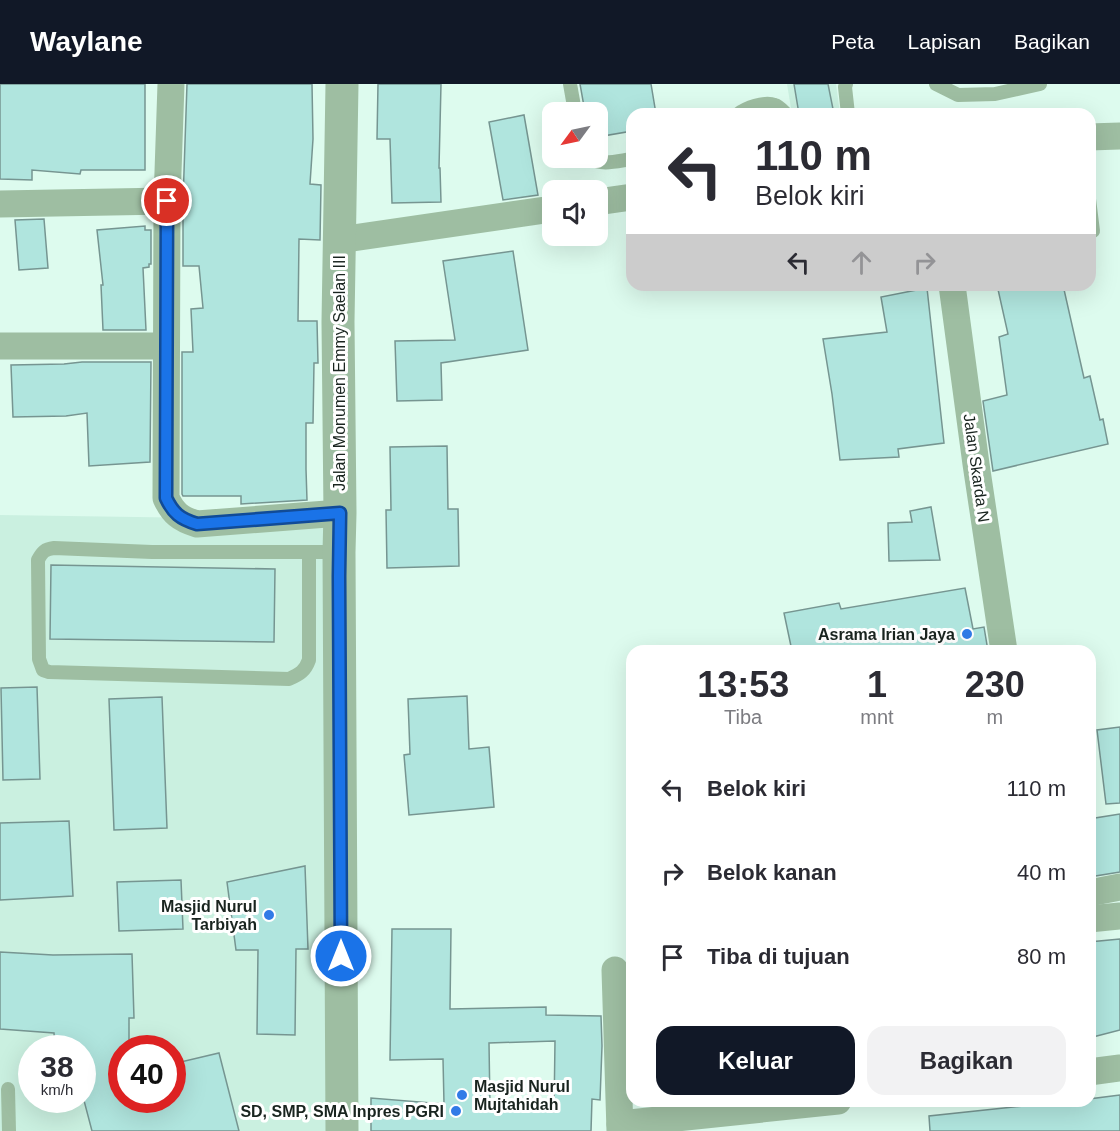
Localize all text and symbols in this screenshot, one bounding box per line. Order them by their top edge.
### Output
text: Waylane [30,26,143,57]
text: Peta [831,30,875,53]
text: Lapisan [908,30,981,53]
text: Bagikan [1014,30,1090,53]
north arrow [542,102,608,168]
map controls [542,102,608,246]
icon: left [656,132,734,210]
text: 110 m [755,132,872,179]
pin [141,175,192,226]
button: sound [542,180,608,246]
text: Belok kiri [755,181,865,211]
icon: arrive [150,184,183,217]
icon: left [782,246,815,279]
icon: ahead [845,246,878,279]
icon: right [908,246,941,279]
street label: Jalan Monumen Emmy Saelan III [331,255,348,491]
street label: Jalan Skarda N [960,413,993,523]
place label: Asrama Irian Jaya [818,626,955,643]
marker: Asrama Irian Jaya [960,627,974,641]
text: 13:53 [697,664,789,705]
text: 1 [867,664,887,705]
text: 230 [965,664,1025,705]
text: Tiba [724,706,762,728]
text: mnt [860,706,894,728]
text: m [987,706,1003,728]
icon: left [656,773,689,806]
text: Belok kiri [707,776,806,801]
text: 110 m [1006,776,1066,801]
icon: right [656,857,689,890]
text: Belok kanan [707,860,837,885]
text: 40 m [1017,860,1066,885]
place label: Masjid Nurul Tarbiyah [161,898,257,933]
marker: Masjid Nurul Tarbiyah [262,908,276,922]
position arrow [309,924,373,988]
icon: arrive [656,941,689,974]
text: Tiba di tujuan [707,944,850,969]
text: 80 m [1017,944,1066,969]
button: Keluar [656,1026,855,1095]
button: Bagikan [867,1026,1066,1095]
speed limit sign: 40 [108,1035,186,1113]
text: 38 [40,1050,74,1083]
place label: Masjid Nurul Mujtahidah [474,1078,570,1113]
text: km/h [41,1081,73,1098]
marker: Masjid Nurul Mujtahidah [455,1088,469,1102]
place label: SD, SMP, SMA Inpres PGRI [240,1103,444,1120]
marker: SD, SMP, SMA Inpres PGRI [449,1104,463,1118]

